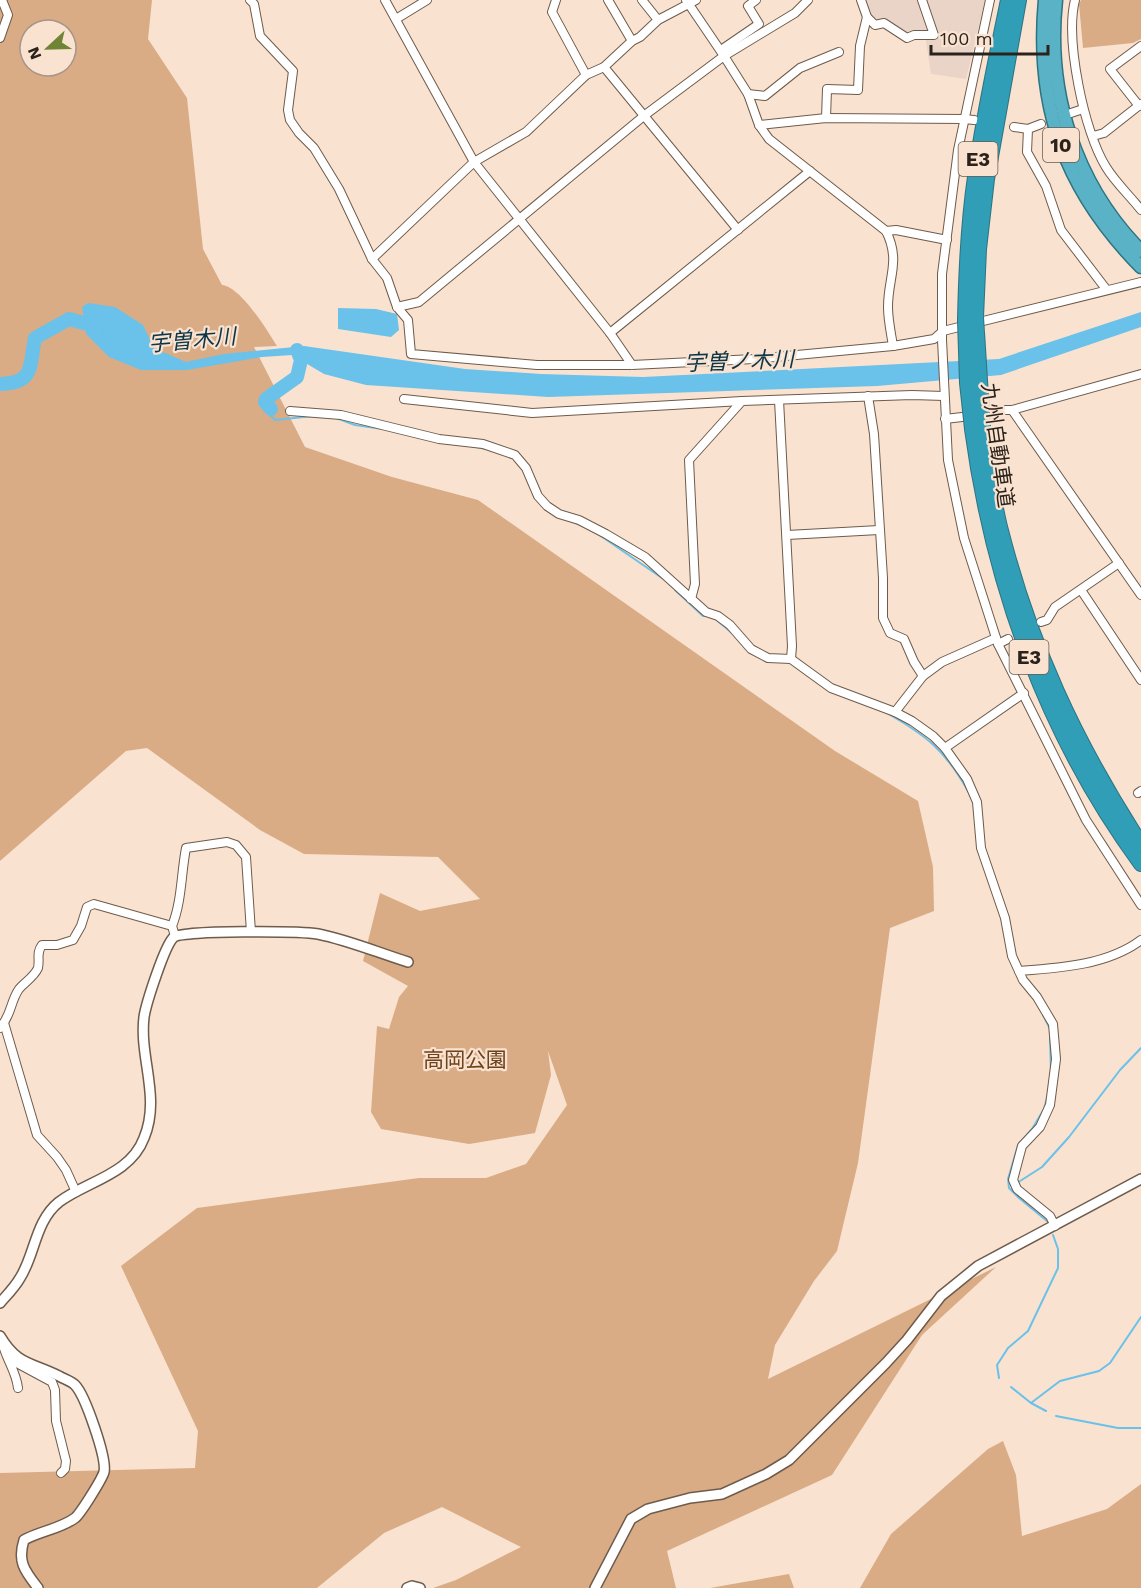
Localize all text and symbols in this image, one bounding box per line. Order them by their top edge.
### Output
north arrow [18,18,78,78]
scale bar [931,18,1048,56]
text: 100 m [940,28,993,49]
text: N [24,44,46,62]
road number: 10 [1043,128,1079,162]
road number: E3 [958,142,998,176]
water label: 宇曽木川 [147,324,239,356]
water label: 宇曽ノ木川 [684,347,796,375]
street label: 九州自動車道 [977,381,1019,509]
road number: E3 [1010,640,1048,674]
park label: 高岡公園 [423,1047,507,1072]

